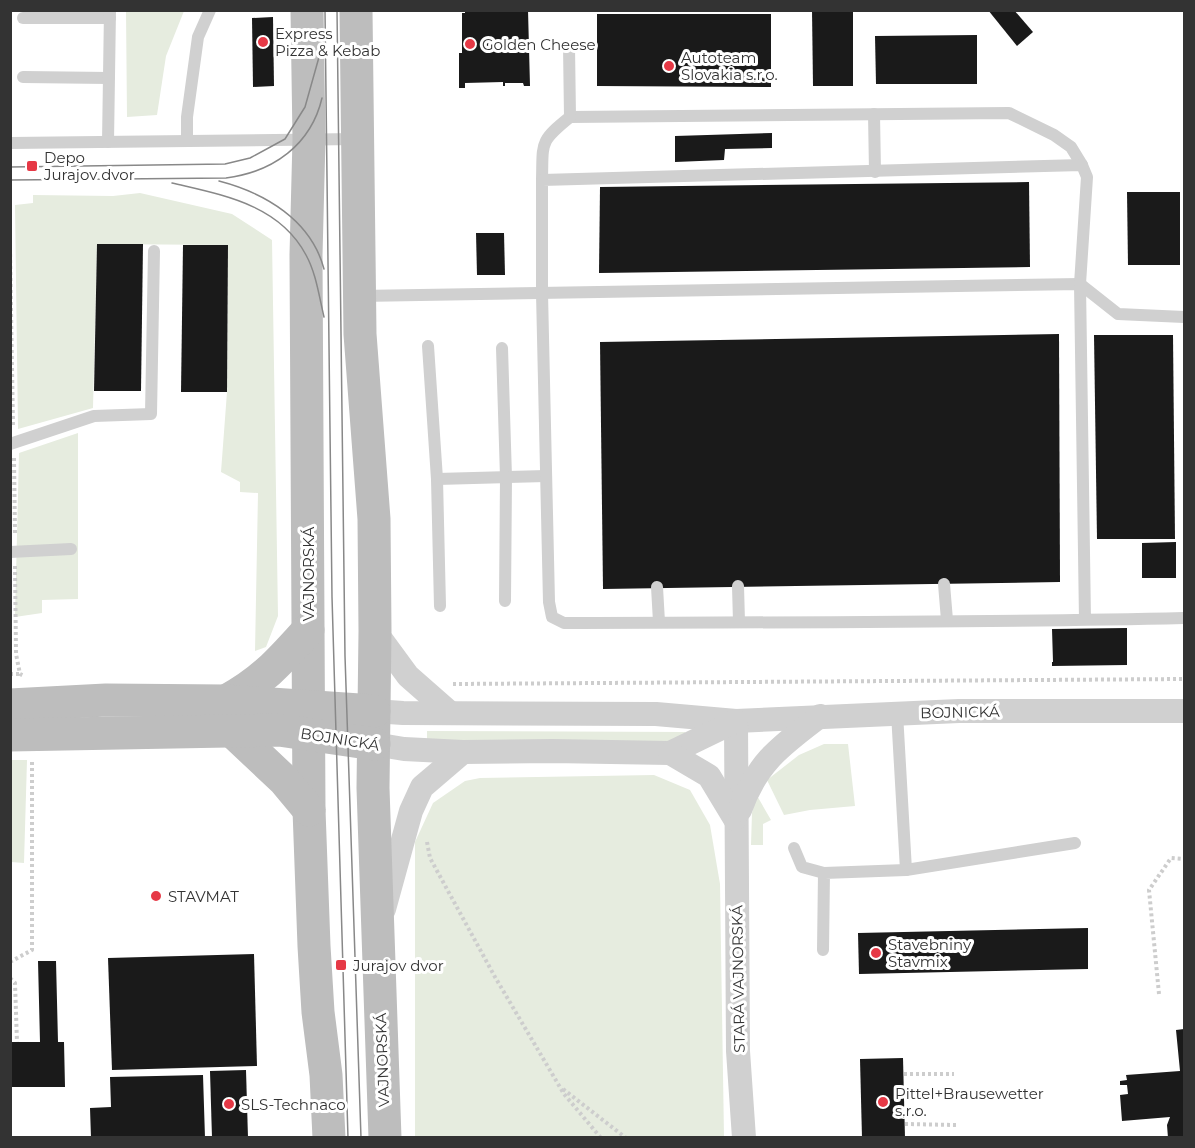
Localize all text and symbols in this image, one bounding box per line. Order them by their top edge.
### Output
place label: Express Pizza & Kebab [275,24,380,60]
marker: Express Pizza & Kebab [256,35,270,49]
place label: Golden Cheese [482,35,596,54]
marker: Golden Cheese [463,37,477,51]
place label: Autoteam Slovakia s.r.o. [681,48,778,84]
marker: Autoteam Slovakia s.r.o. [662,59,676,73]
place label: Depo Jurajov dvor [43,148,135,184]
marker: Depo Jurajov dvor [25,159,39,173]
street label: VAJNORSKÁ [299,527,318,621]
street label: BOJNICKÁ [920,702,1000,722]
street label: BOJNICKÁ [299,723,381,755]
place label: STAVMAT [168,887,239,906]
marker: STAVMAT [149,889,163,903]
street label: STARÁ VAJNORSKÁ [727,905,749,1053]
place label: Stavebniny Stavmix [888,935,972,971]
marker: Stavebniny Stavmix [869,946,883,960]
place label: Jurajov dvor [352,956,444,975]
marker: Jurajov dvor [334,958,348,972]
street label: VAJNORSKÁ [371,1012,393,1107]
place label: Pittel+Brausewetter s.r.o. [895,1084,1044,1120]
place label: SLS-Technaco [241,1095,346,1114]
marker: Pittel+Brausewetter s.r.o. [876,1095,890,1109]
marker: SLS-Technaco [222,1097,236,1111]

